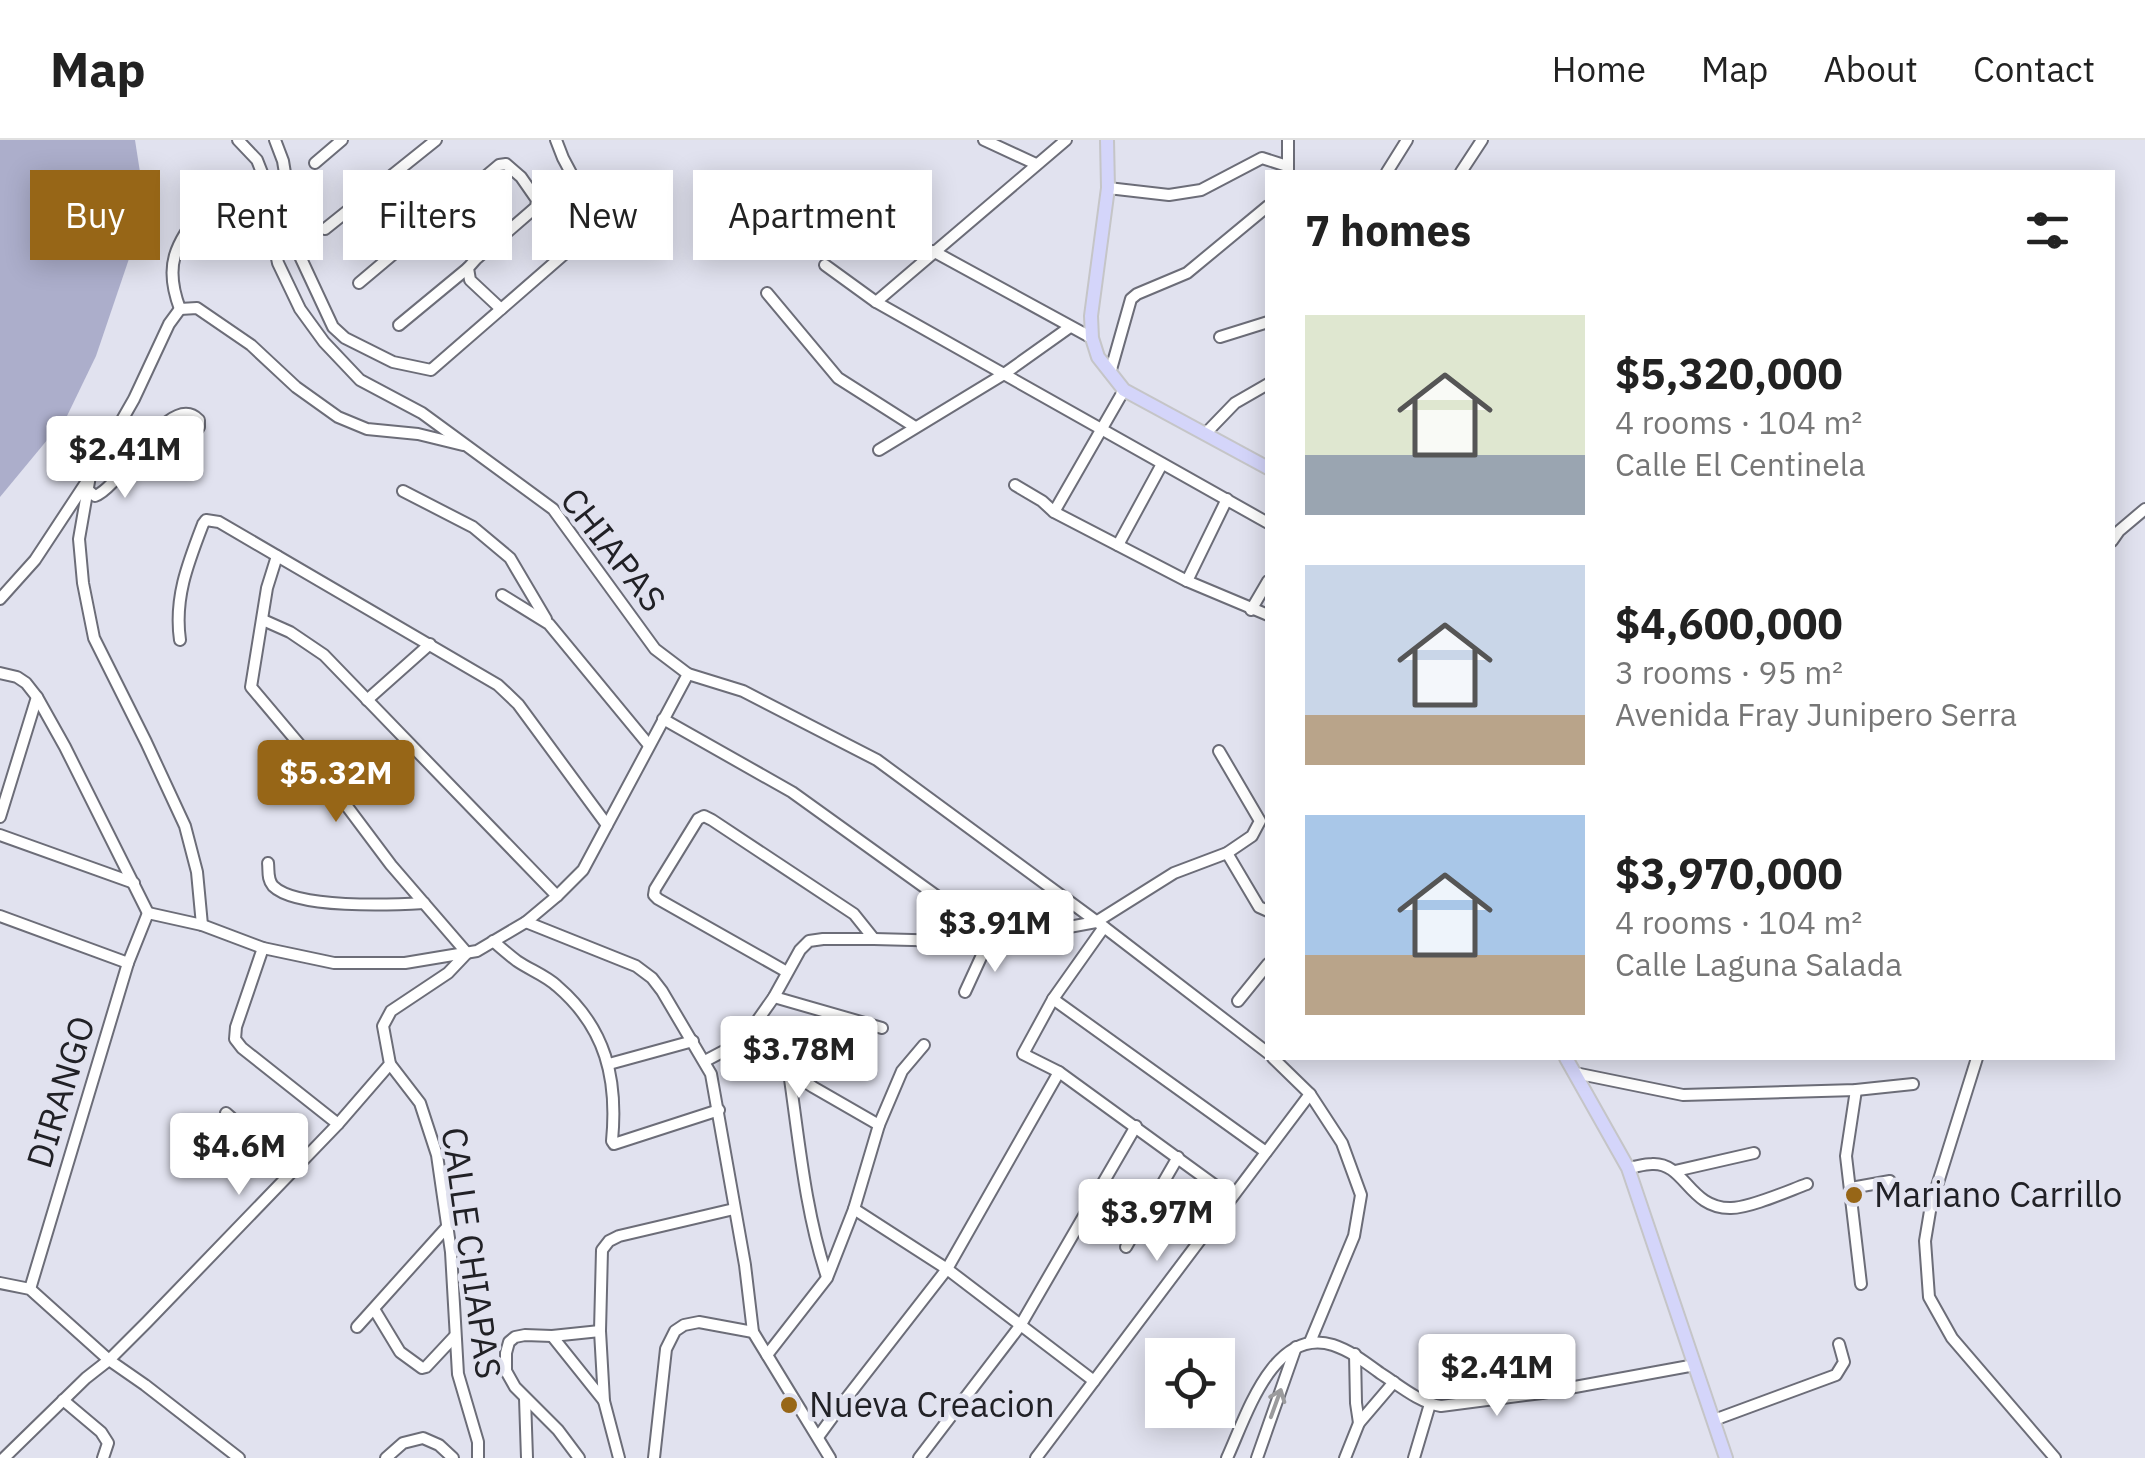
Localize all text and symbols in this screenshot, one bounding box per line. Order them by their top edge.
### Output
text: Map [50,38,146,100]
text: Home [1552,46,1646,92]
text: Map [1701,46,1768,92]
text: About [1823,46,1918,92]
text: Contact [1973,46,2095,92]
chip: Buy [30,170,160,260]
chip: Rent [180,170,323,260]
chip: Filters [343,170,512,260]
chip: New [532,170,673,260]
chip: Apartment [693,170,932,260]
text: 7 homes [1305,203,1471,258]
icon: filters [2020,203,2075,258]
text: $5,320,000 [1615,346,1843,401]
icon: home [1385,355,1505,475]
text: 4 rooms · 104 m² [1615,401,1862,443]
pin: $2.41M [44,416,206,501]
text: $2.41M [69,427,181,469]
text: Calle El Centinela [1615,443,1866,485]
street label: CHIAPAS [551,478,677,621]
text: $4,600,000 [1615,596,1843,651]
icon: home [1385,605,1505,725]
text: 3 rooms · 95 m² [1615,651,1843,693]
text: Avenida Fray Junipero Serra [1615,693,2017,735]
pin: $5.32M [255,740,417,825]
text: $5.32M [280,751,392,793]
text: $3,970,000 [1615,846,1843,901]
icon: home [1385,855,1505,975]
pin: $3.91M [914,890,1076,975]
text: $3.91M [939,901,1051,943]
text: 4 rooms · 104 m² [1615,901,1862,943]
text: Calle Laguna Salada [1615,943,1902,985]
street label: DIRANGO [15,1010,105,1173]
pin: $3.78M [718,1016,880,1101]
text: $3.78M [743,1027,855,1069]
pin: $4.6M [169,1113,309,1198]
text: $4.6M [192,1124,286,1166]
street label: CALLE CHIAPAS [432,1124,512,1381]
place label: Mariano Carrillo [1874,1171,2122,1217]
pin: $3.97M [1076,1179,1238,1264]
marker: Mariano Carrillo [1843,1184,1865,1206]
text: $3.97M [1101,1190,1213,1232]
pin: $2.41M [1416,1334,1578,1419]
map controls [1145,1338,1235,1428]
button: locate [1145,1338,1235,1428]
text: $2.41M [1441,1345,1553,1387]
place label: Nueva Creacion [809,1381,1055,1427]
one-way arrow [1268,1388,1286,1419]
marker: Nueva Creacion [778,1394,800,1416]

